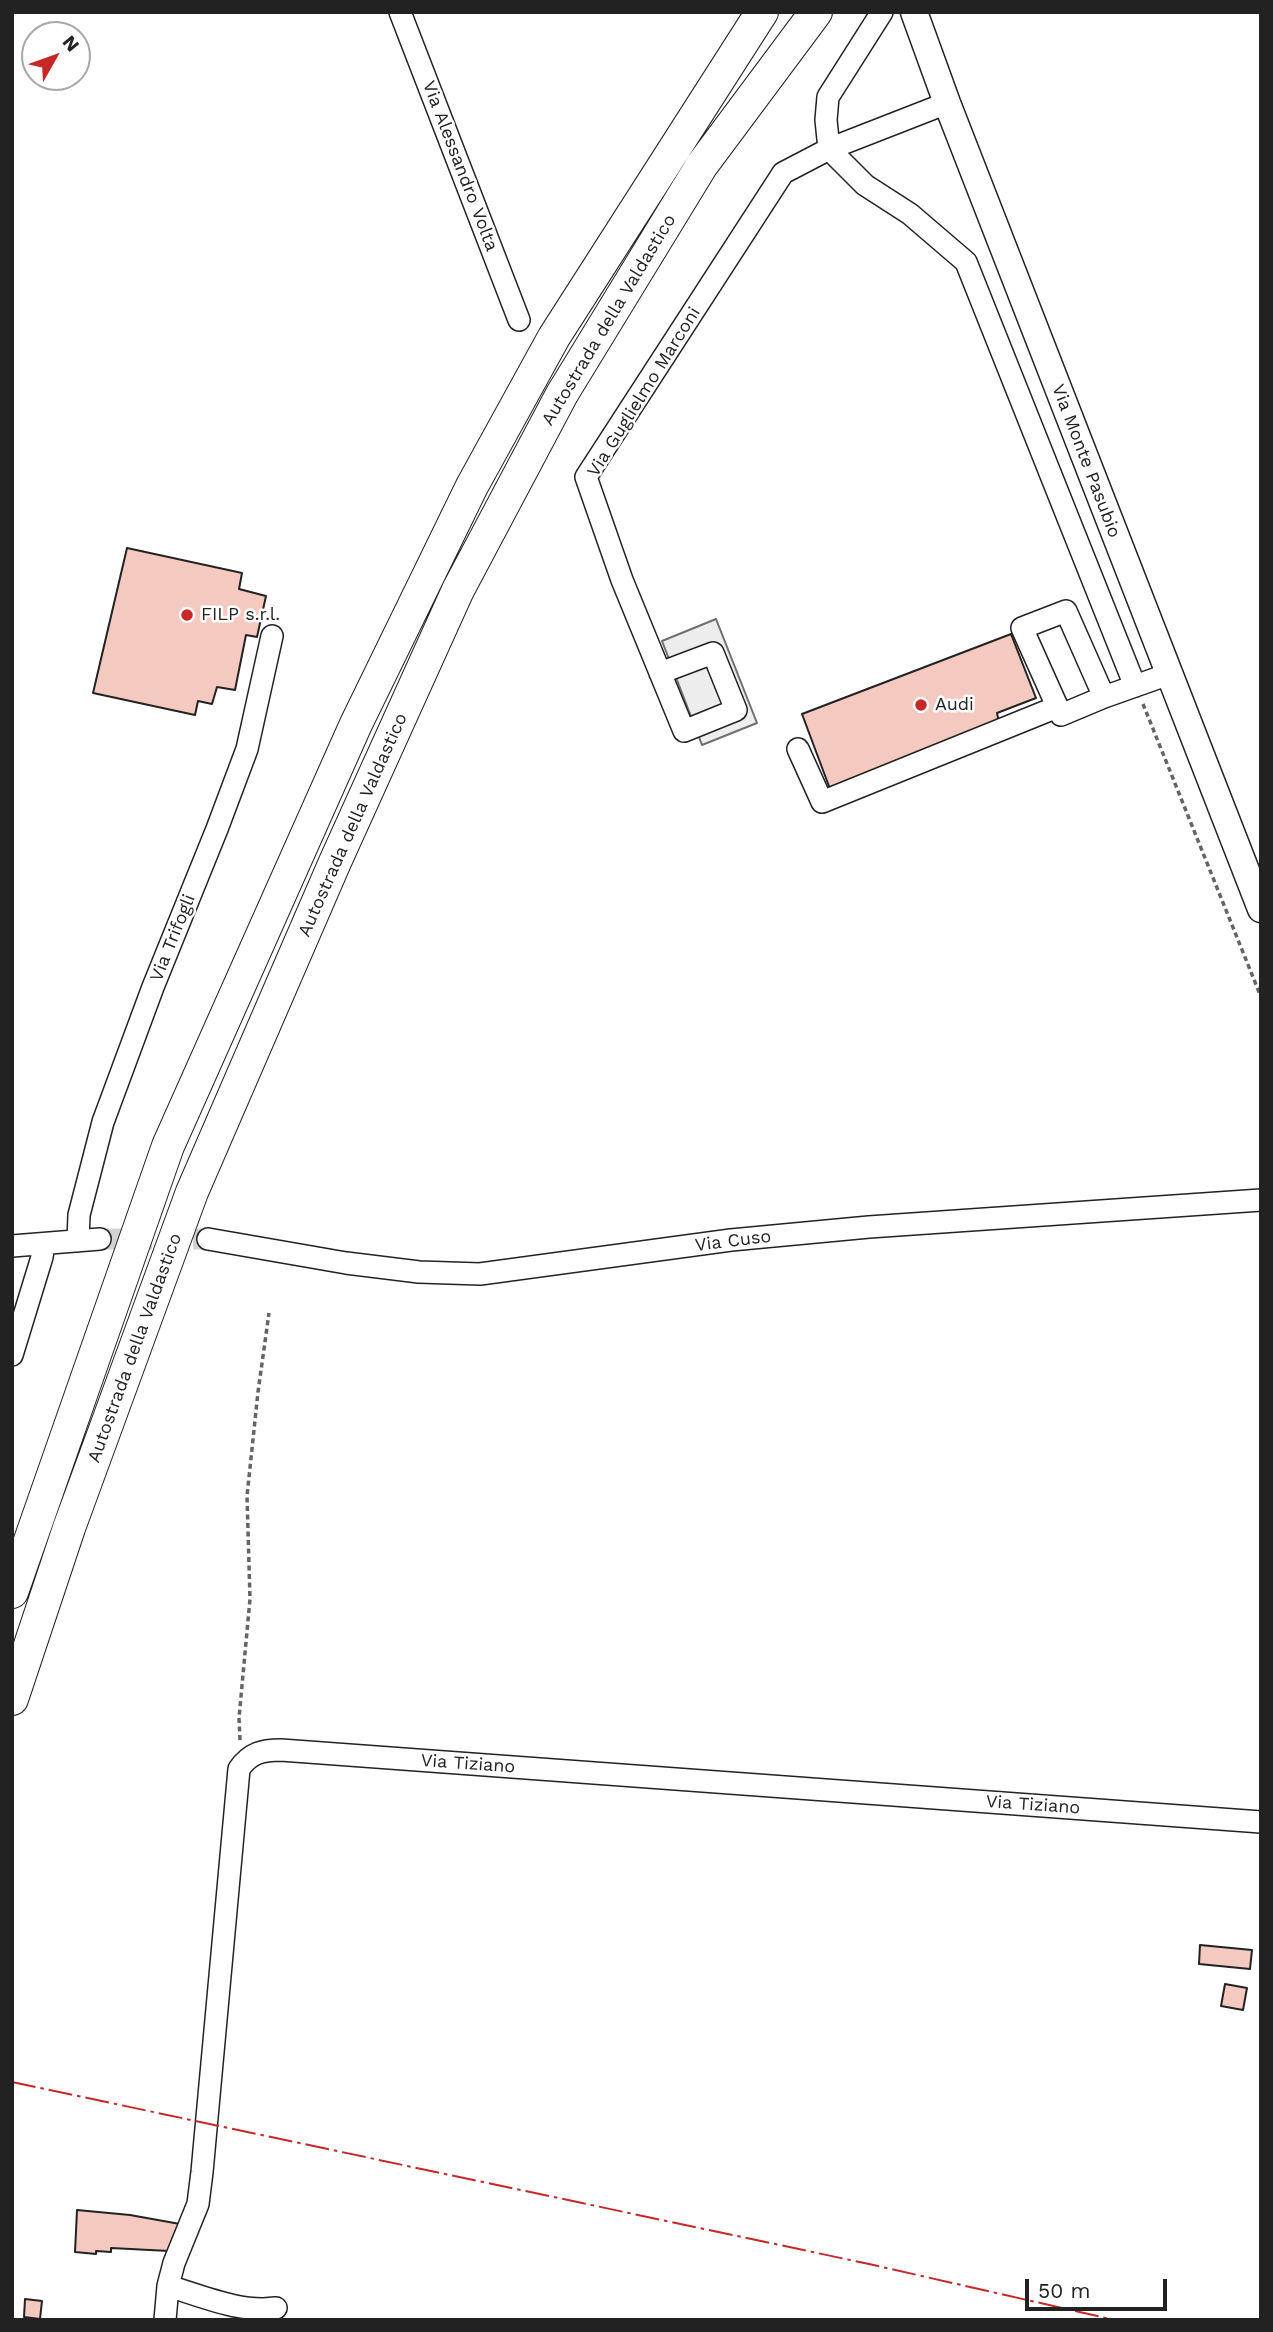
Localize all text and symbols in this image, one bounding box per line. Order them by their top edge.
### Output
north arrow [21,21,91,91]
text: N [58,31,84,56]
street label: Via Alessandro Volta [418,78,502,254]
street label: Autostrada della Valdastico [537,210,681,430]
street label: Via Guglielmo Marconi [583,303,705,481]
street label: Via Monte Pasubio [1047,381,1125,541]
place label: FILP s.r.l. [201,604,280,626]
marker: FILP s.r.l. [179,607,195,623]
place label: Audi [935,694,974,716]
marker: Audi [913,697,929,713]
street label: Autostrada della Valdastico [294,710,412,940]
street label: Via Trifogli [146,891,200,985]
street label: Via Cuso [694,1226,772,1256]
street label: Autostrada della Valdastico [83,1230,187,1466]
street label: Via Tiziano [420,1750,516,1778]
street label: Via Tiziano [985,1791,1081,1819]
scale bar [1028,2266,1170,2310]
text: 50 m [1038,2278,1090,2303]

